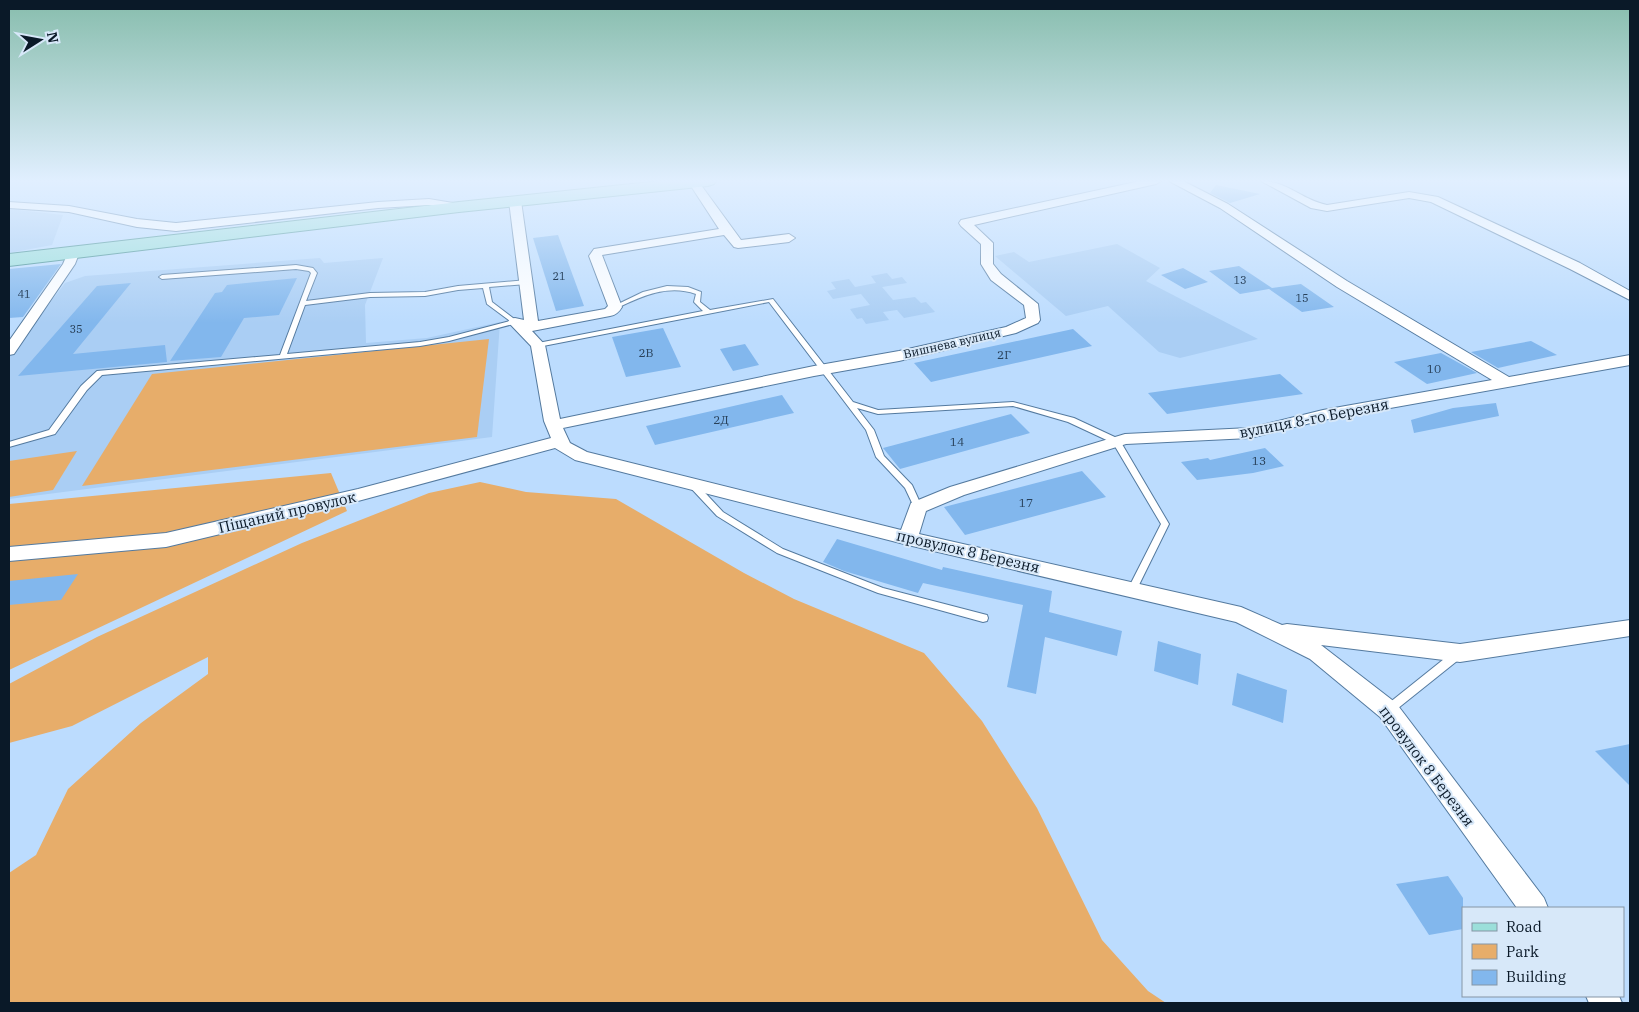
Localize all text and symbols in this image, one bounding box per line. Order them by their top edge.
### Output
north arrow [15,15,65,65]
text: N [43,30,63,45]
house number: 21 [552,269,566,283]
house number: 13 [1233,273,1247,287]
house number: 41 [17,287,31,301]
house number: 15 [1295,291,1309,305]
house number: 35 [69,322,83,336]
street label: Вишнева вулиця [902,324,1002,362]
house number: 2В [638,345,654,360]
house number: 2Г [997,347,1011,362]
house number: 10 [1427,361,1441,376]
street label: вулиця 8-го Березня [1238,394,1390,442]
house number: 2Д [713,412,729,427]
house number: 14 [950,434,964,449]
house number: 13 [1252,453,1266,468]
street label: Піщаний провулок [216,487,358,537]
house number: 17 [1019,495,1033,510]
street label: провулок 8 Березня [895,525,1041,577]
street label: провулок 8 Березня [1375,702,1479,830]
legend [1462,907,1624,997]
text: Road [1506,917,1542,936]
text: Park [1506,942,1539,961]
text: Building [1506,967,1566,986]

